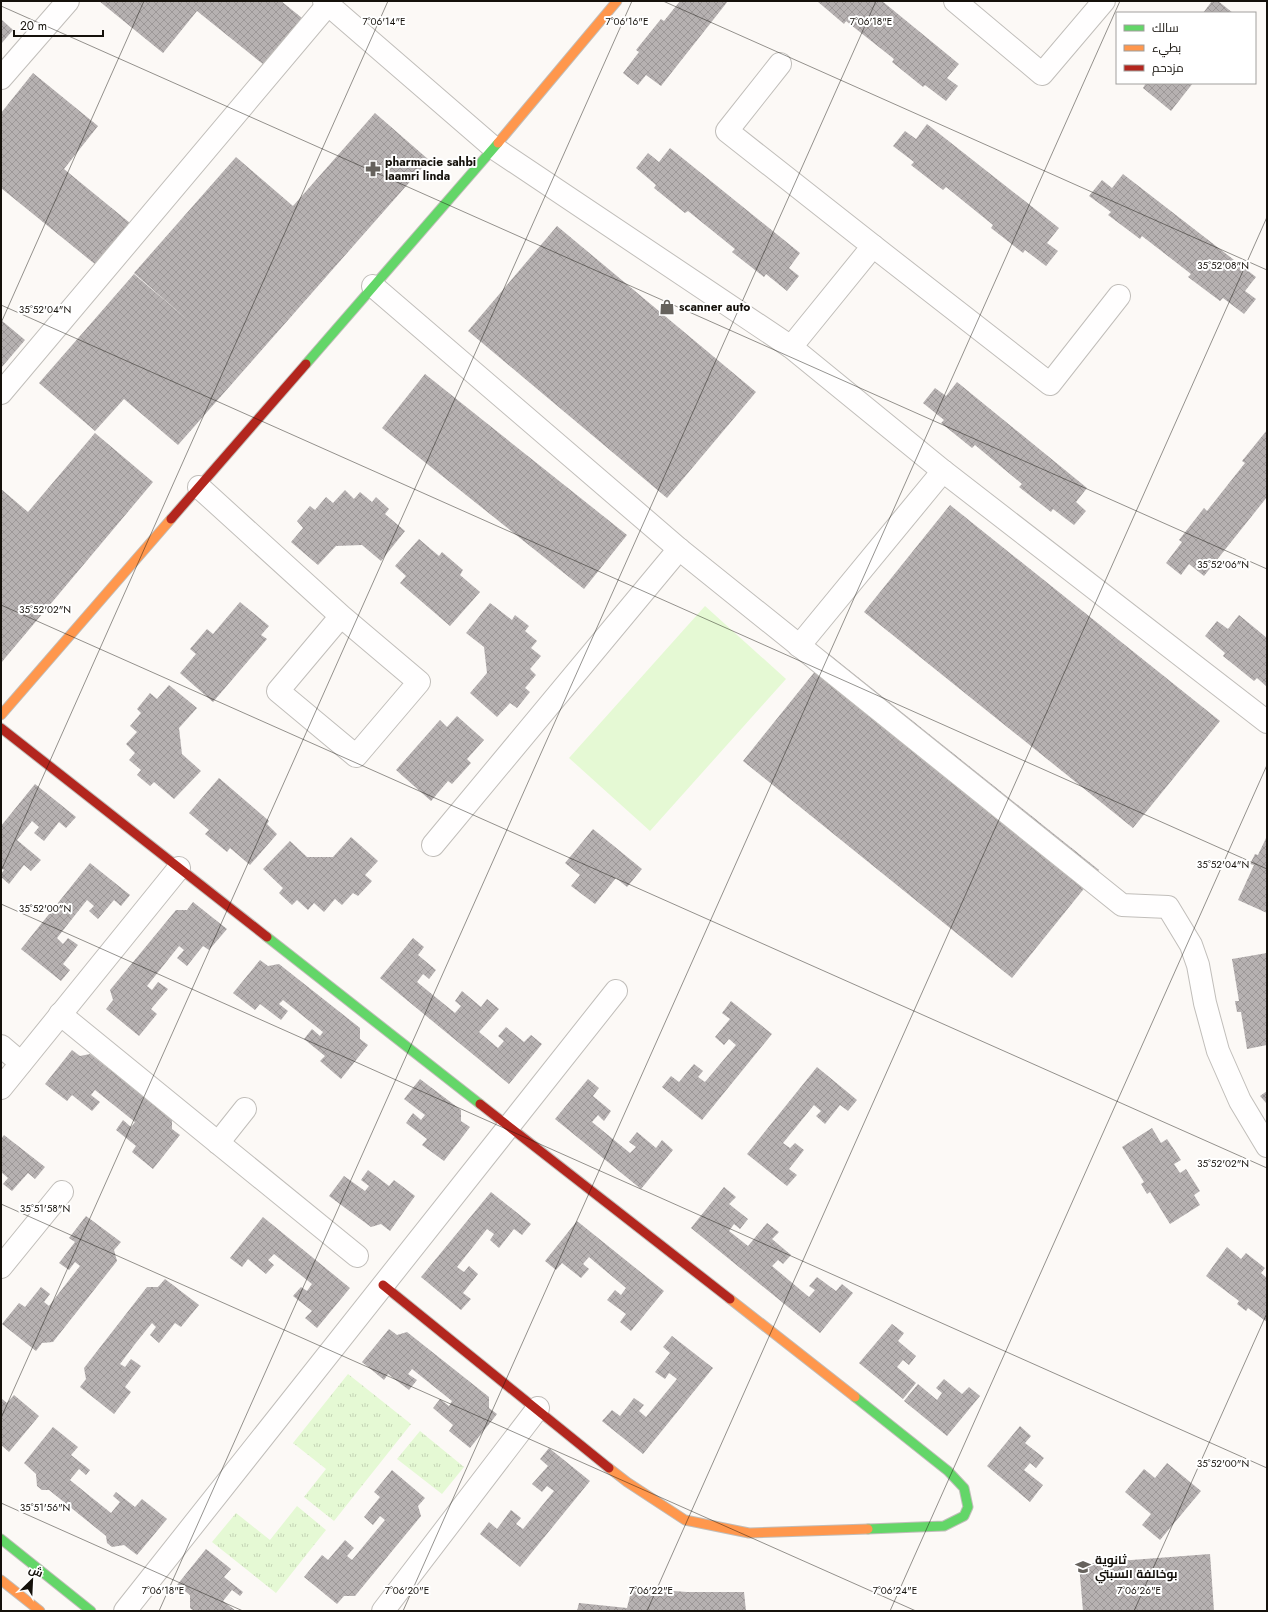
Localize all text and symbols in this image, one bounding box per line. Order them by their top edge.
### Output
scale bar [14,12,103,38]
legend [1116,12,1256,84]
text: 7°06'14"E [362,14,406,29]
text: 7°06'16"E [605,14,649,29]
text: 7°06'18"E [850,14,892,29]
text: 20 m [20,17,47,35]
text: سالك [1152,19,1179,37]
text: بطيء [1152,39,1181,58]
text: مزدحم [1152,59,1184,77]
place label: pharmacie sahbi laamri linda [385,153,476,185]
pharmacy icon: pharmacie sahbi laamri linda [364,160,382,178]
text: 35°52'08"N [1197,258,1249,273]
shop icon: scanner auto [658,298,676,316]
place label: scanner auto [679,298,750,316]
text: 35°52'04"N [19,302,71,317]
text: 35°52'06"N [1197,557,1249,572]
text: 35°52'02"N [19,602,71,617]
text: 35°52'04"N [1197,857,1249,872]
text: 35°52'00"N [19,901,71,916]
text: 35°52'02"N [1197,1156,1249,1171]
text: 35°51'58"N [20,1201,70,1216]
text: 35°52'00"N [1197,1456,1249,1471]
text: 35°51'56"N [20,1500,70,1515]
place label: ثانوية بوخالفة السبتي [1095,1551,1178,1584]
school or university icon: ثانوية بوخالفة السبتي [1074,1558,1092,1576]
north arrow [12,1560,52,1600]
text: ش [26,1561,46,1581]
text: 7°06'18"E [142,1583,184,1598]
text: 7°06'20"E [385,1583,429,1598]
text: 7°06'22"E [629,1583,673,1598]
text: 7°06'24"E [873,1583,917,1598]
text: 7°06'26"E [1117,1583,1161,1598]

